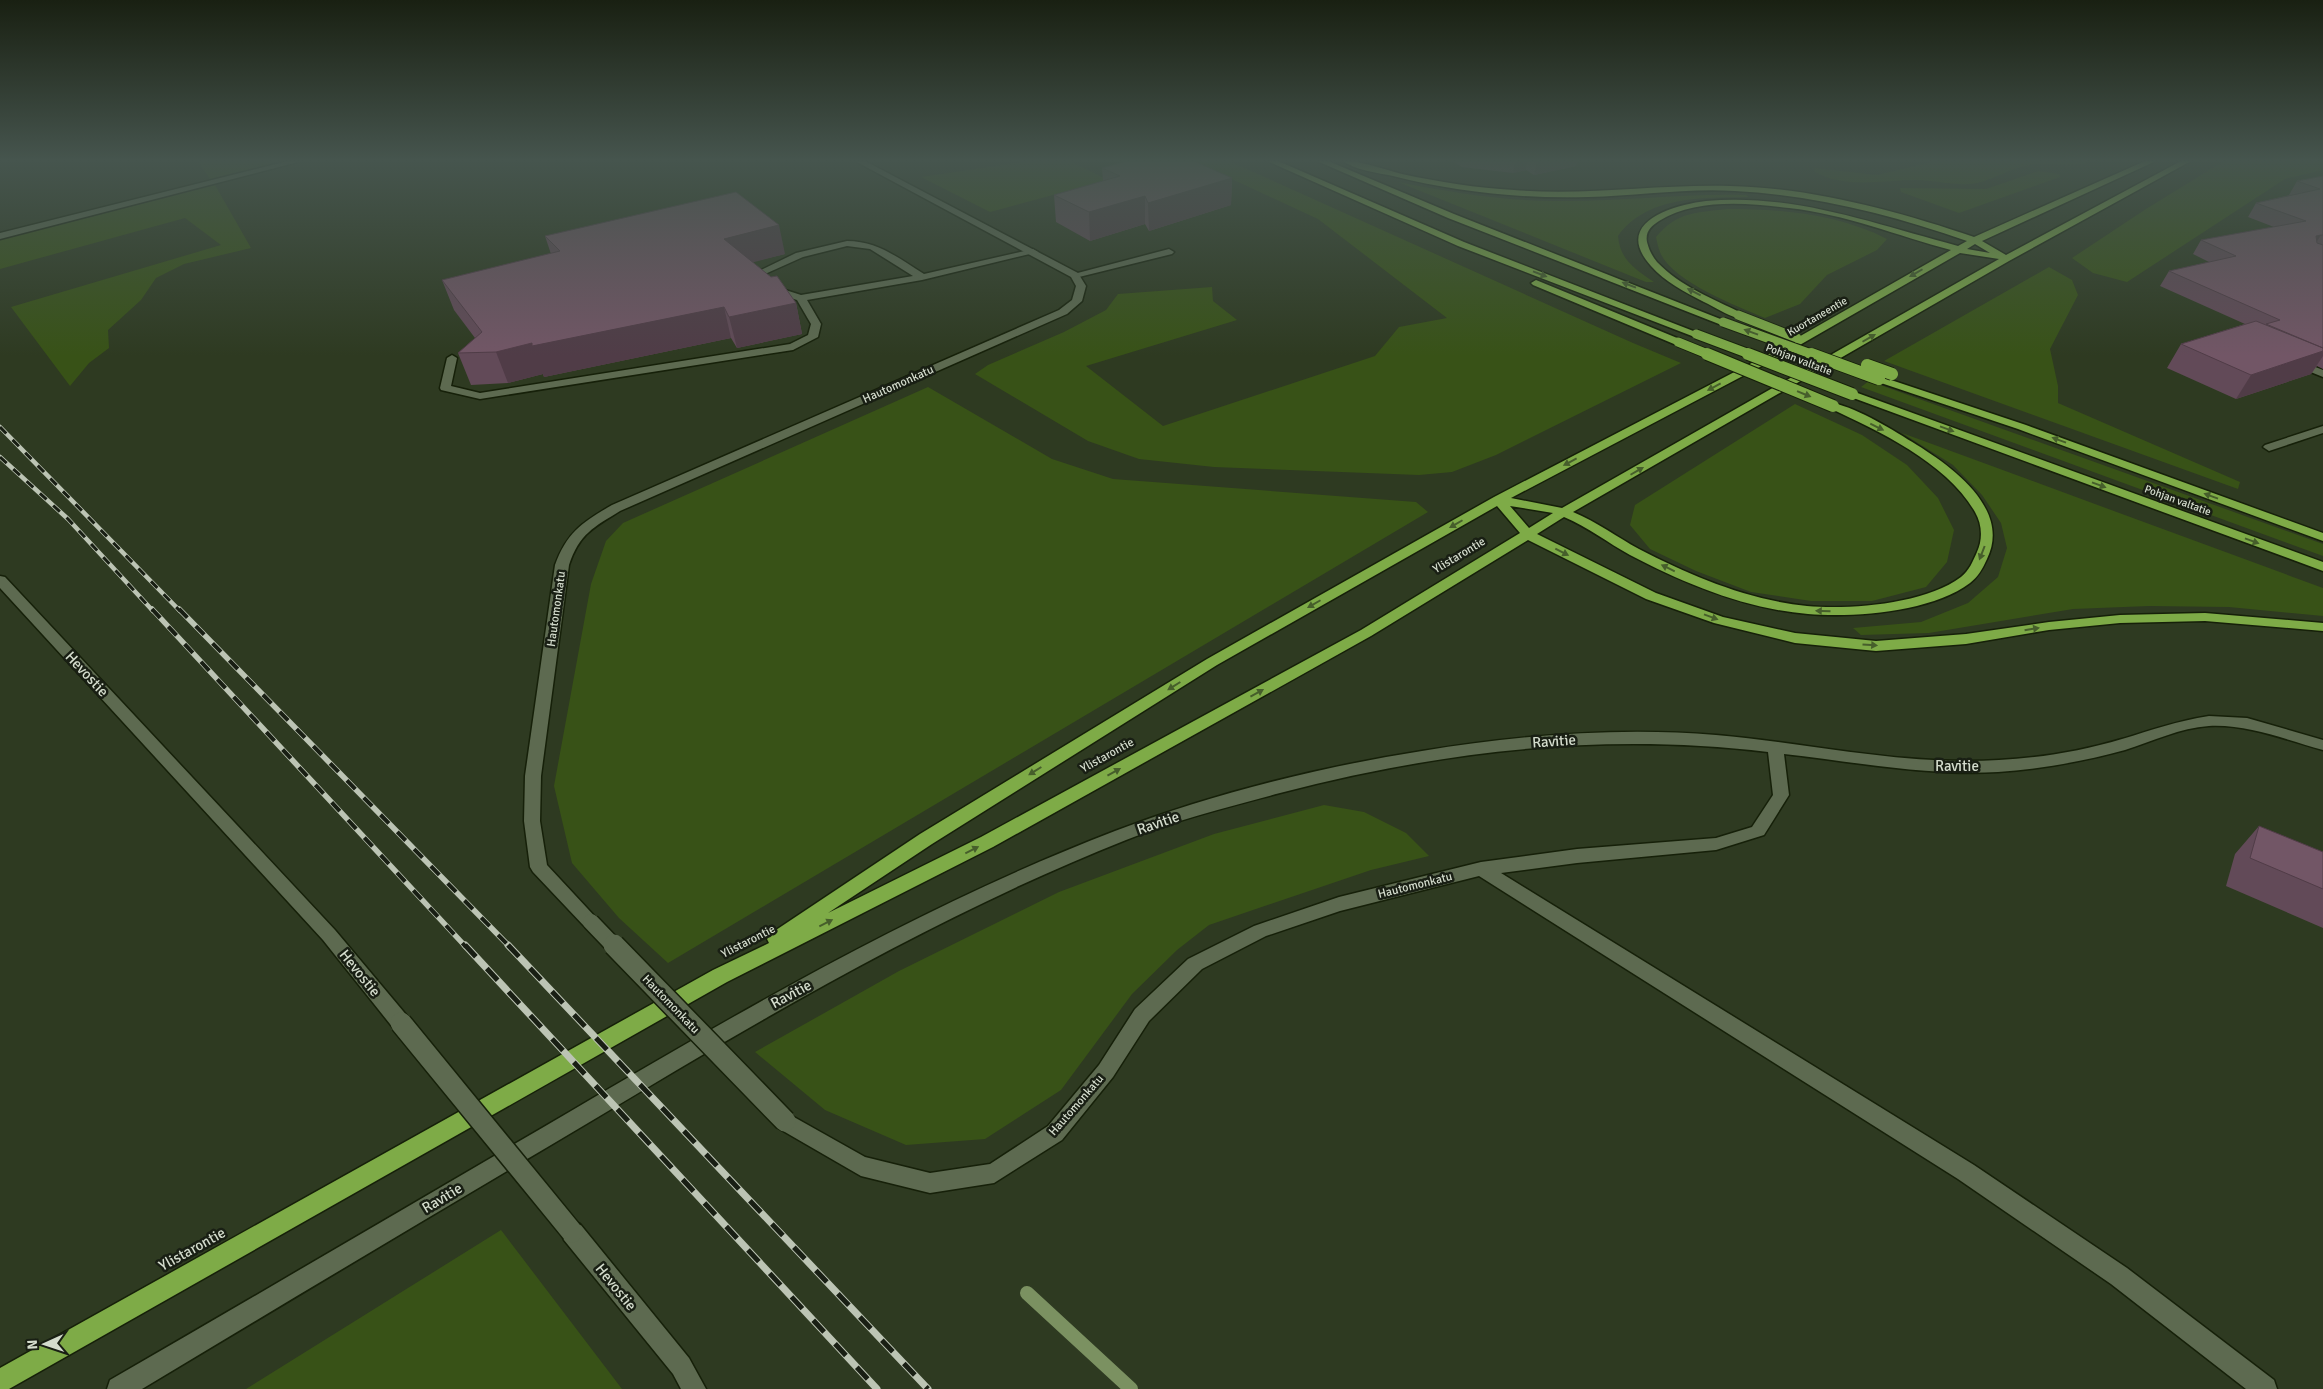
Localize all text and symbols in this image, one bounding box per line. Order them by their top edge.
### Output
one-way arrow [1910,269,1923,278]
one-way arrow [1532,271,1547,278]
one-way arrow [1621,281,1636,289]
one-way arrow [1687,288,1702,296]
street label: Kuortaneentie [1785,294,1850,339]
one-way arrow [1744,328,1759,335]
one-way arrow [1861,334,1876,342]
street label: Pohjan valtatie [1764,341,1834,378]
street label: Hautomonkatu [860,362,936,407]
one-way arrow [1707,383,1722,391]
one-way arrow [1797,390,1812,398]
one-way arrow [1870,422,1885,431]
one-way arrow [1939,426,1954,433]
one-way arrow [2051,436,2066,444]
one-way arrow [1563,458,1578,466]
one-way arrow [1631,466,1644,475]
one-way arrow [2092,481,2107,489]
street label: Pohjan valtatie [2143,482,2213,519]
one-way arrow [2203,492,2218,500]
one-way arrow [1449,520,1462,529]
street label: Ylistarontie [1430,534,1488,577]
one-way arrow [2244,538,2259,545]
one-way arrow [1978,546,1986,561]
one-way arrow [1555,548,1569,556]
one-way arrow [1660,564,1675,572]
street label: Hautomonkatu [544,570,569,648]
one-way arrow [1308,600,1321,609]
one-way arrow [1815,606,1831,614]
one-way arrow [1704,613,1719,621]
one-way arrow [2024,625,2040,633]
one-way arrow [1863,642,1879,650]
street label: Hevostie [62,648,112,700]
one-way arrow [1167,681,1180,691]
one-way arrow [1250,689,1263,698]
street label: Ravitie [1532,730,1576,752]
street label: Ylistarontie [1078,735,1137,776]
street label: Ravitie [1935,757,1979,775]
one-way arrow [1029,767,1042,776]
one-way arrow [1107,768,1122,776]
street label: Ravitie [1134,807,1182,839]
one-way arrow [964,846,979,854]
street label: Hautomonkatu [1376,869,1454,902]
one-way arrow [819,919,834,927]
street label: Ylistarontie [719,921,778,961]
street label: Hevostie [336,946,384,1000]
street label: Hautomonkatu [639,972,702,1037]
street label: Ravitie [767,976,815,1012]
street label: Hautomonkatu [1046,1072,1107,1139]
street label: Ravitie [419,1179,465,1217]
street label: Ylistarontie [155,1223,229,1275]
street label: Hevostie [592,1260,640,1314]
north arrow [20,1319,70,1369]
text: N [24,1339,41,1350]

